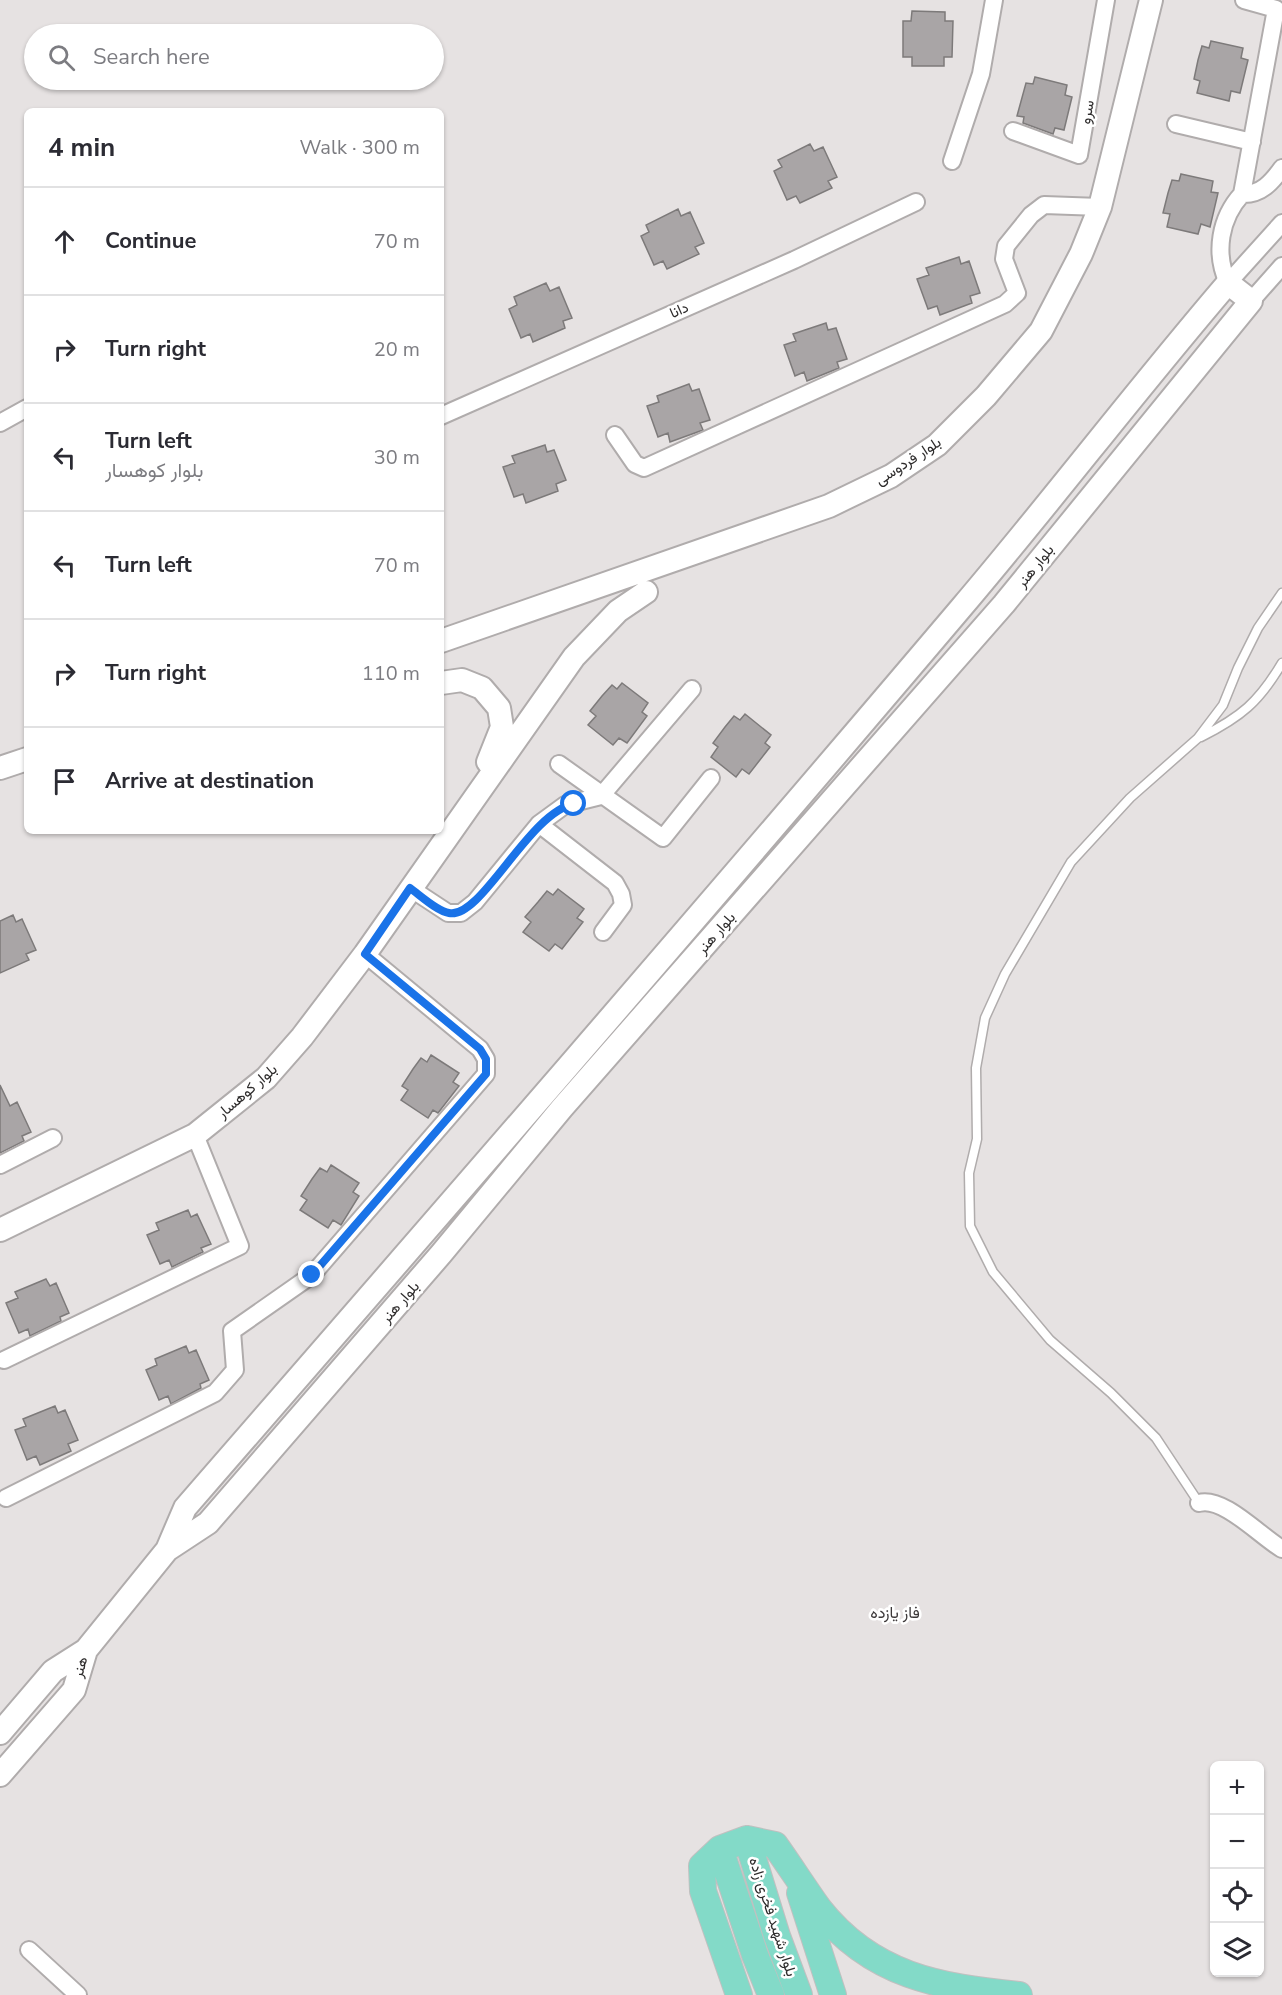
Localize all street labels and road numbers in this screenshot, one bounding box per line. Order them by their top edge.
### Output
street label: سرو [1075,98,1099,126]
street label: دانا [666,297,692,323]
street label: بلوار فردوسی [871,432,945,490]
street label: بلوار هنر [1011,540,1058,592]
street label: بلوار هنر [692,908,740,959]
street label: بلوار کوهسار [212,1059,281,1123]
street label: بلوار هنر [376,1277,424,1328]
street label: هنر [67,1654,93,1681]
street label: بلوار شهید فخری زاده [744,1855,802,1979]

